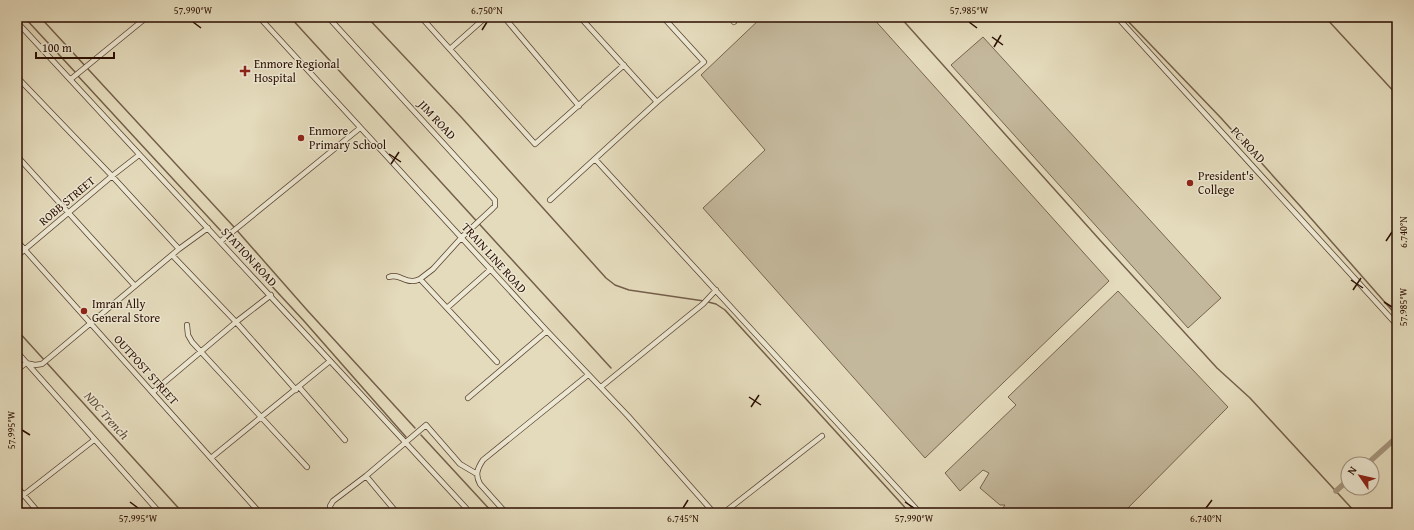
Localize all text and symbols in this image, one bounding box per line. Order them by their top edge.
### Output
text: 57.990°W [174,3,213,18]
text: 6.750°N [471,3,503,18]
text: 57.985°W [950,3,989,18]
scale bar [36,34,114,60]
text: 100 m [42,39,72,56]
place label: Enmore Regional Hospital [254,55,340,86]
marker: Enmore Regional Hospital [239,65,251,77]
street label: JIM ROAD [413,95,460,143]
place label: Enmore Primary School [309,122,387,153]
street label: PC ROAD [1227,123,1269,167]
marker: Enmore Primary School [296,133,306,143]
place label: President's College [1198,167,1254,198]
street label: ROBB STREET [35,172,99,229]
marker: President's College [1185,178,1195,188]
text: 6.740°N [1396,216,1411,248]
street label: TRAIN LINE ROAD [458,219,531,297]
street label: STATION ROAD [218,223,281,290]
text: 57.985°W [1396,287,1411,326]
place label: Imran Ally General Store [92,295,161,326]
marker: Imran Ally General Store [79,306,89,316]
street label: OUTPOST STREET [110,331,183,409]
water label: NDC Trench [80,387,134,444]
text: 57.995°W [4,410,19,449]
north arrow [1340,456,1380,496]
text: N [1343,462,1361,478]
text: 57.995°W [119,511,158,526]
text: 6.745°N [667,511,699,526]
text: 57.990°W [895,511,934,526]
text: 6.740°N [1190,511,1222,526]

